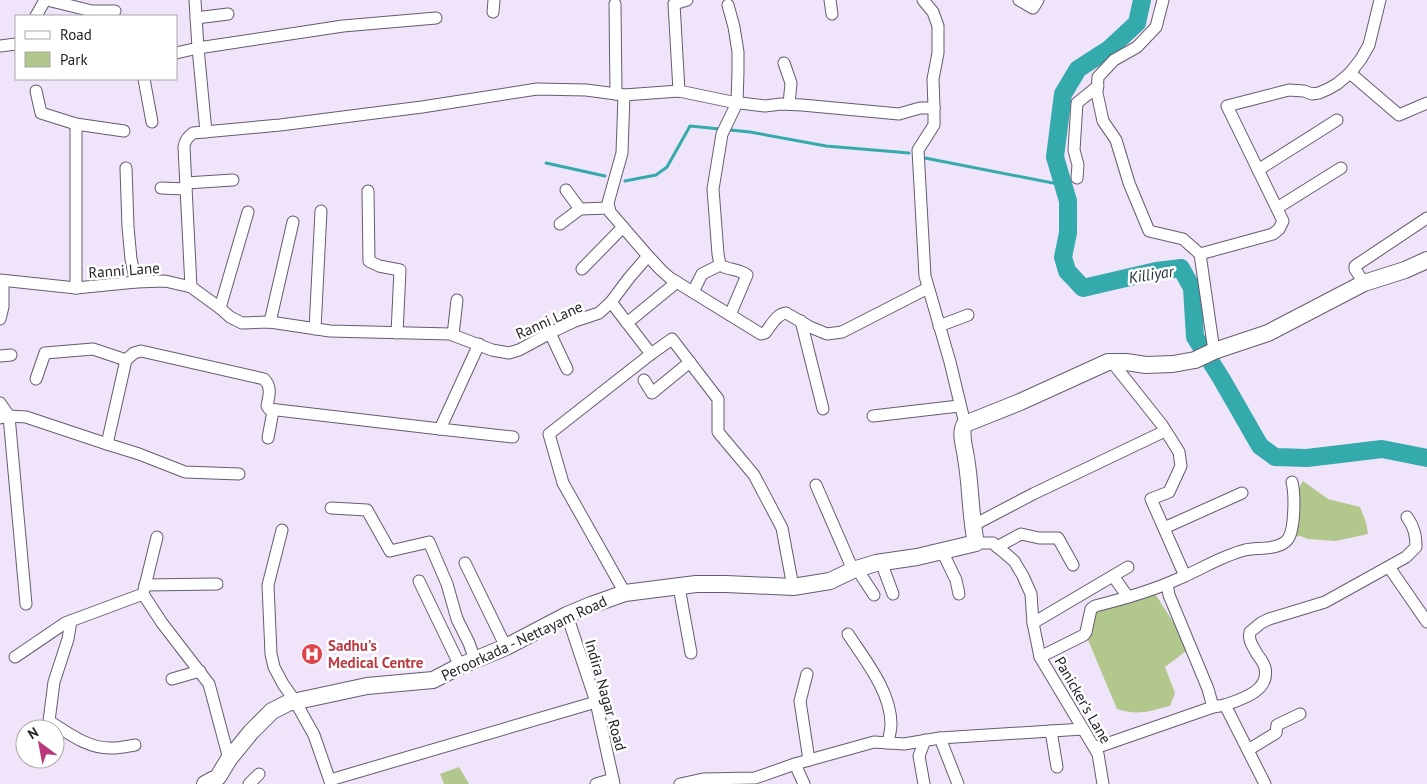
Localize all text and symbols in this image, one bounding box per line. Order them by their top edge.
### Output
legend [15,15,178,80]
text: Road [60,25,92,44]
text: Park [60,50,88,69]
street label: Ranni Lane [88,258,160,282]
water label: Killiyar [1127,260,1177,287]
street label: Ranni Lane [513,297,585,343]
street label: Peroorkada - Nettayam Road [438,591,610,685]
place label: Sadhu's Medical Centre [328,636,424,672]
street label: Indira Nagar Road [581,637,631,753]
hospital icon: Sadhu's Medical Centre [300,642,324,666]
street label: Panicker's Lane [1050,653,1116,747]
north arrow [15,719,65,769]
text: N [24,723,42,743]

